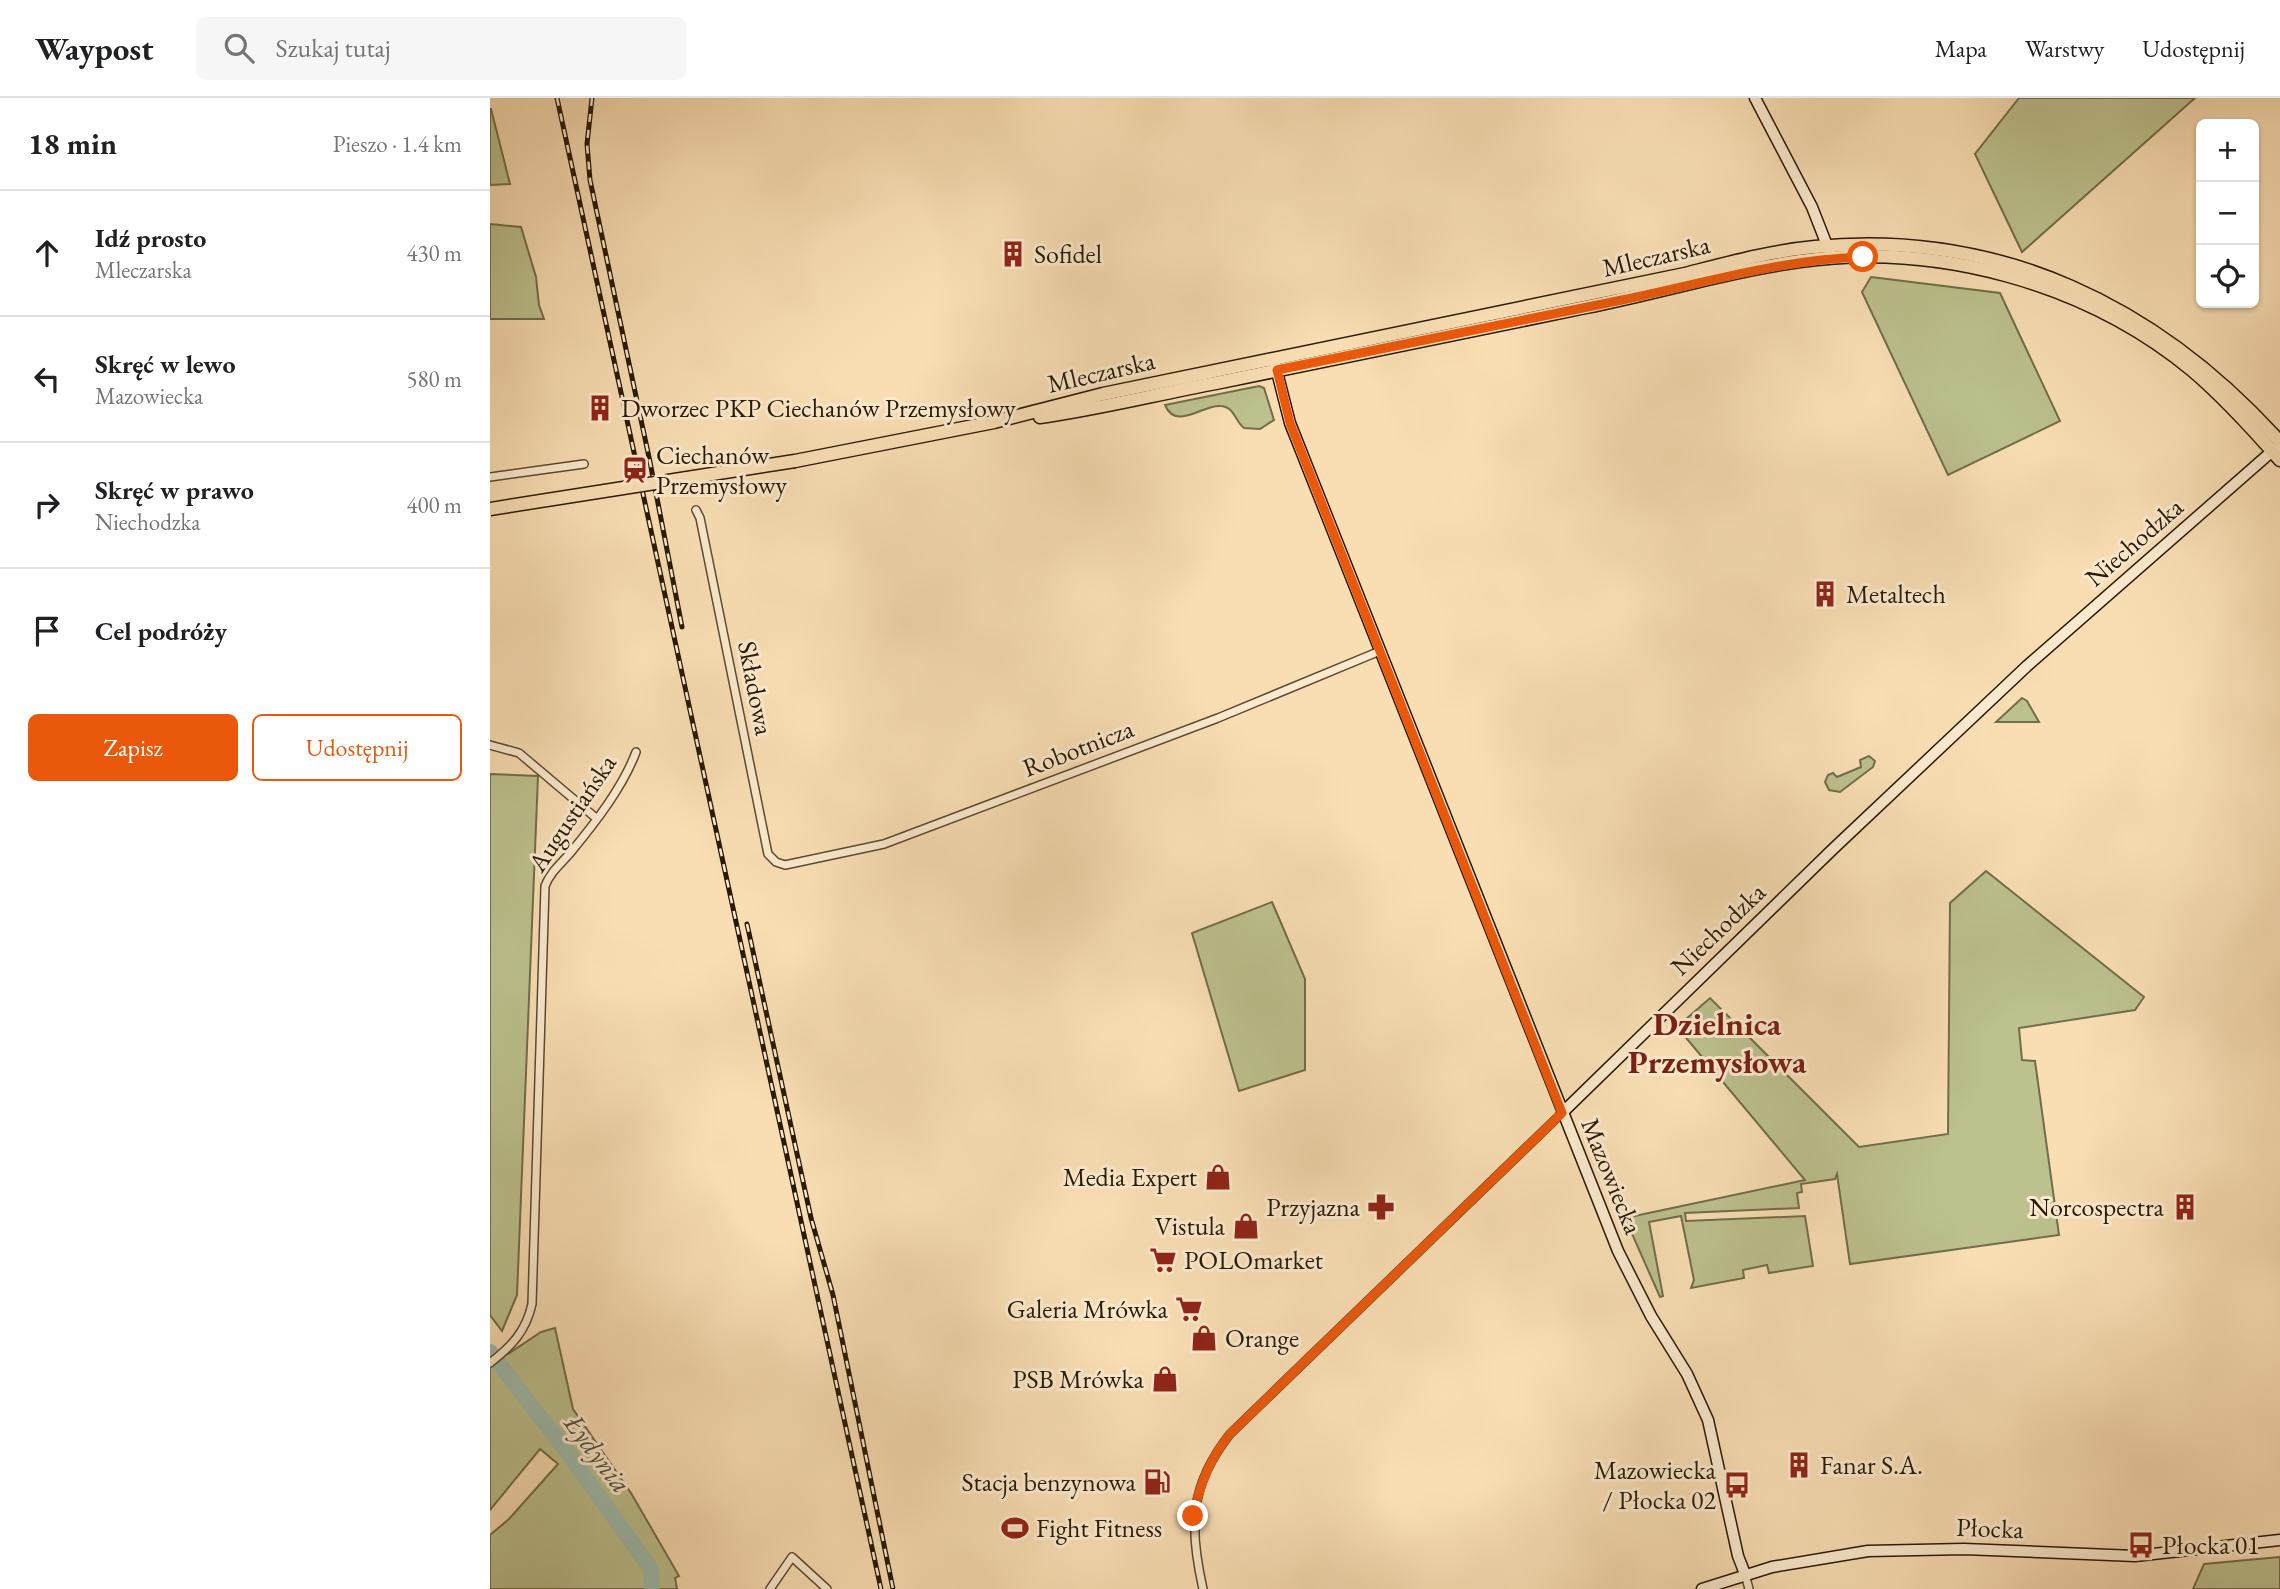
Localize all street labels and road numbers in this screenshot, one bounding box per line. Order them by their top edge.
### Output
street label: Mleczarska [1599,227,1714,285]
street label: Mleczarska [1044,343,1159,401]
street label: Niechodzka [2078,490,2191,594]
street label: Składowa [730,638,782,739]
street label: Robotnicza [1018,711,1139,785]
street label: Augustiańska [520,747,624,879]
street label: Niechodzka [1663,875,1773,983]
street label: Mazowiecka [1573,1113,1651,1240]
street label: Płocka [1956,1510,2025,1546]

